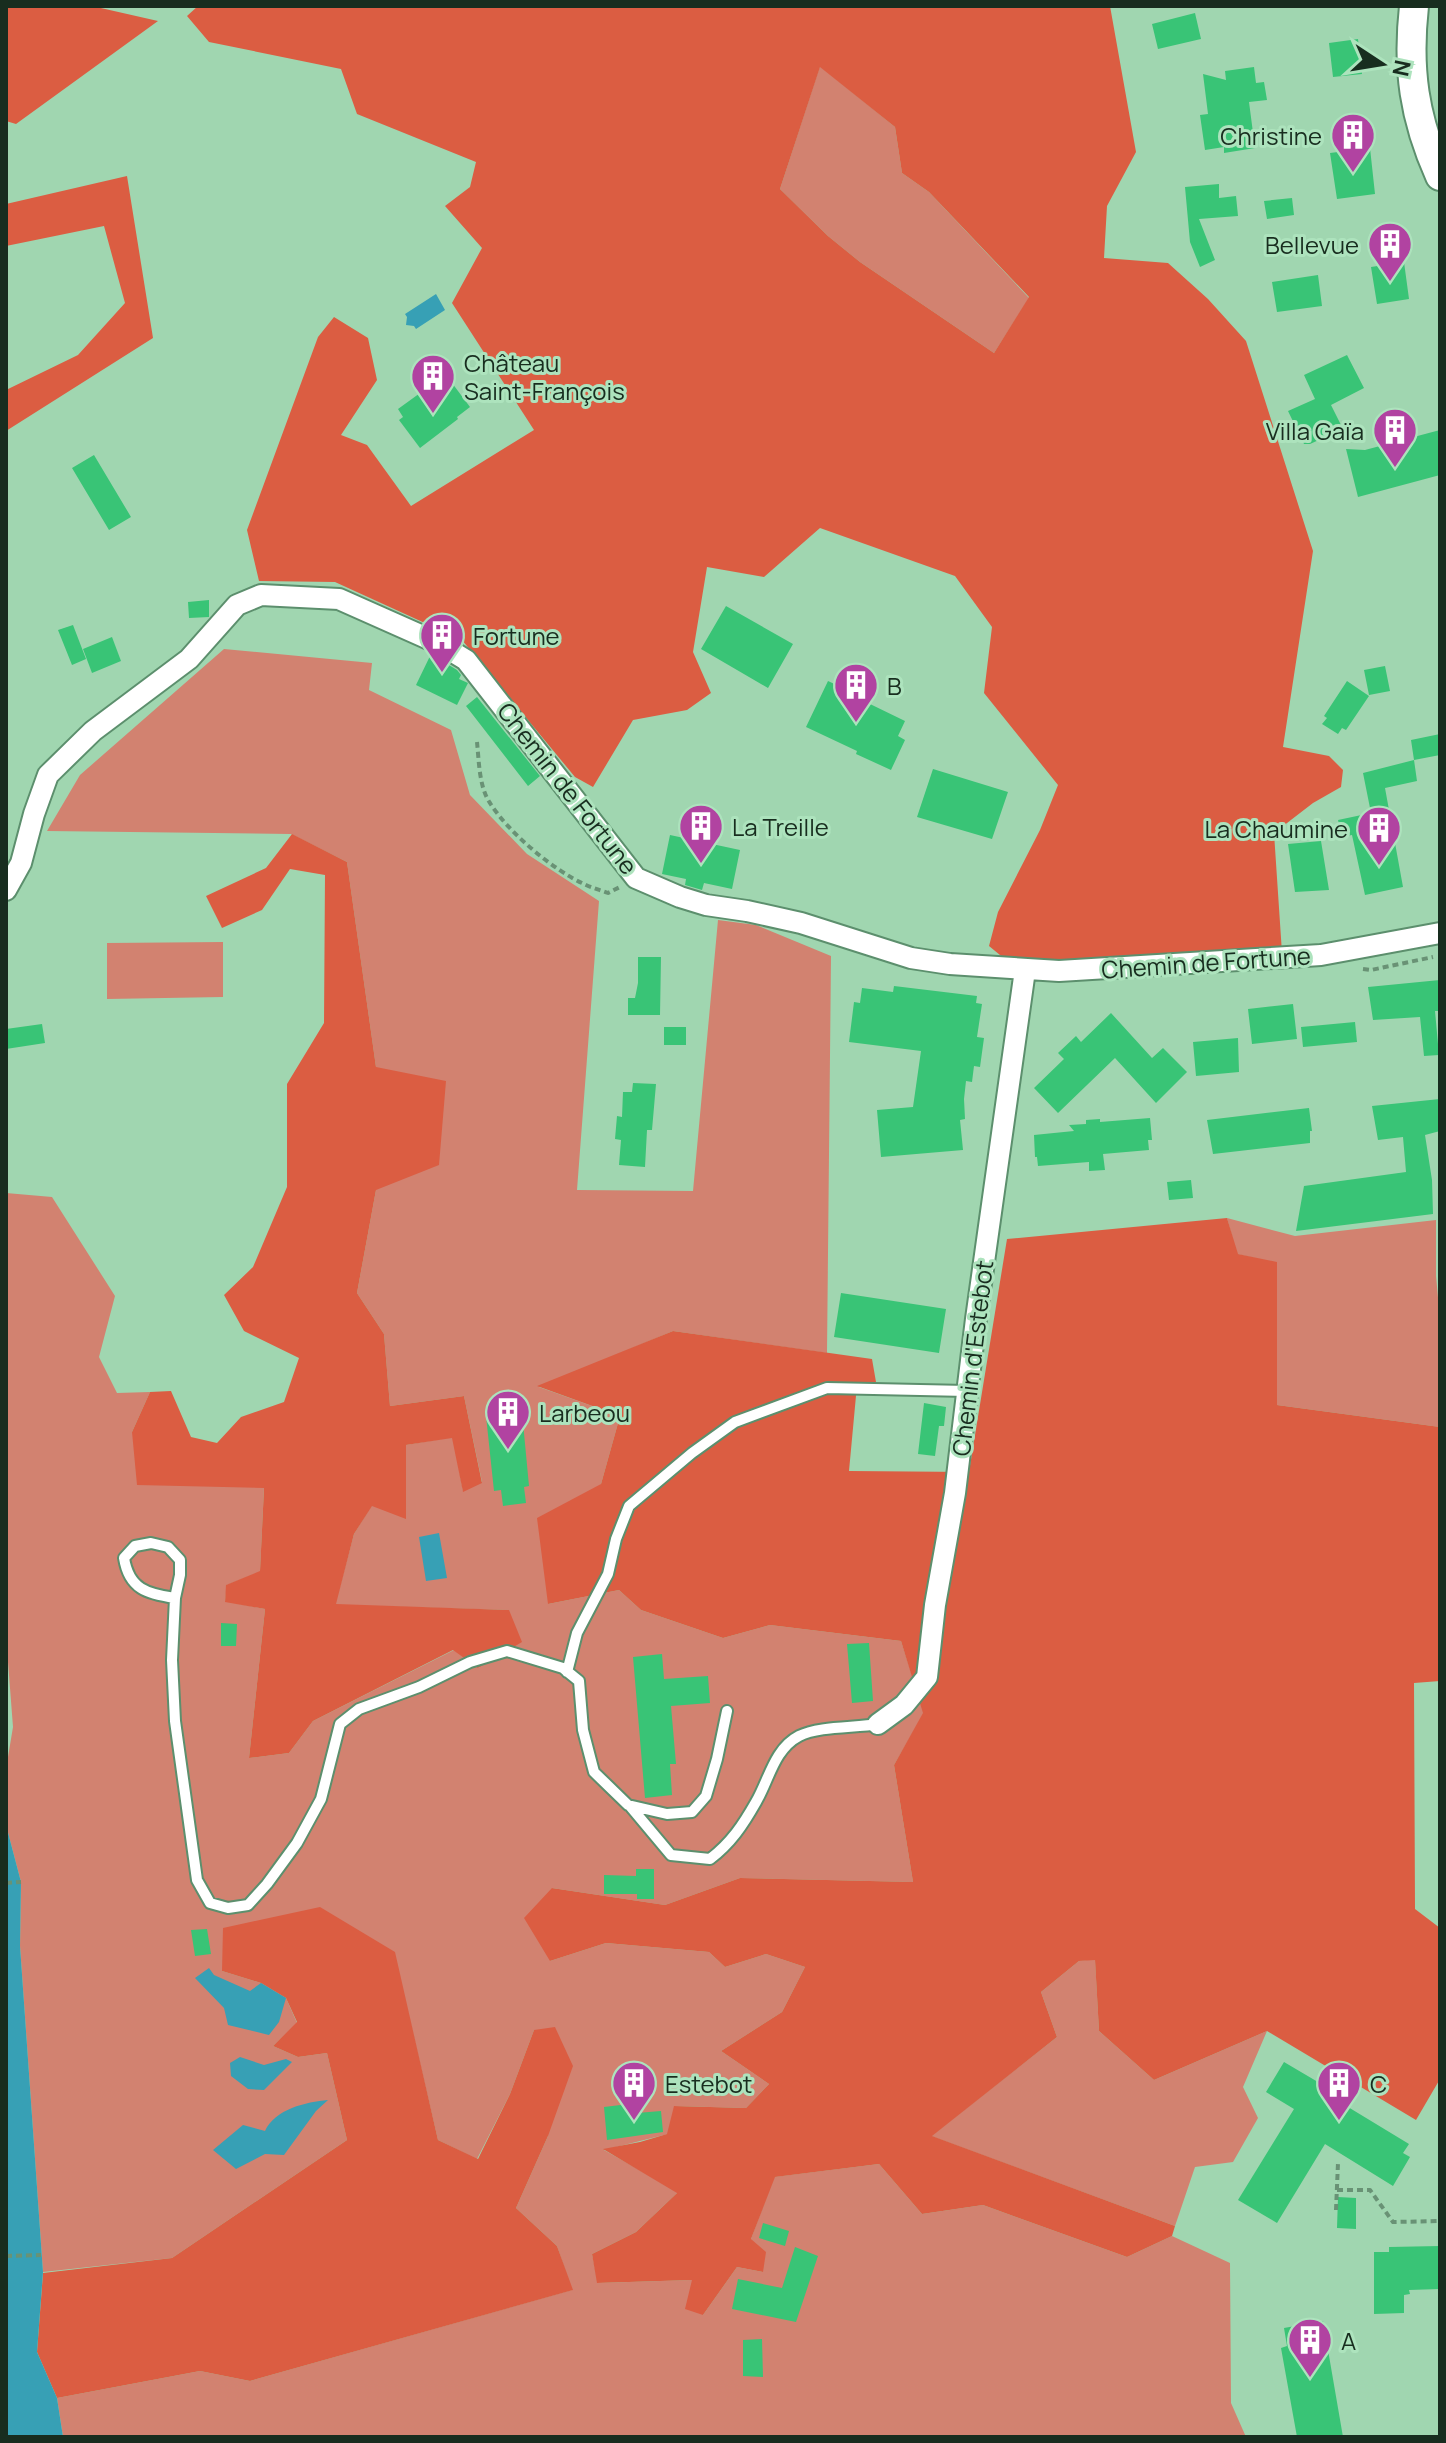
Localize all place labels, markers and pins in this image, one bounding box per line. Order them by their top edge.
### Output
building icon: Christine [1329,111,1377,174]
place label: Christine [1220,119,1322,152]
building icon: Bellevue [1366,220,1414,283]
place label: Bellevue [1265,228,1359,261]
place label: Château Saint-François [464,346,625,407]
building icon: Château Saint-François [409,352,457,415]
building icon: Villa Gaïa [1371,406,1419,469]
place label: Villa Gaïa [1266,414,1364,447]
building icon: Fortune [418,611,466,674]
place label: Fortune [473,619,560,652]
building icon: B [832,661,880,724]
place label: B [887,669,902,702]
building icon: La Treille [677,802,725,865]
building icon: La Chaumine [1355,804,1403,867]
place label: La Treille [732,810,829,843]
place label: La Chaumine [1204,812,1348,845]
building icon: Larbeou [484,1388,532,1451]
place label: Larbeou [539,1396,630,1429]
building icon: Estebot [610,2059,658,2122]
building icon: C [1315,2059,1363,2122]
place label: Estebot [665,2067,752,2100]
place label: C [1370,2067,1387,2100]
building icon: A [1286,2316,1334,2379]
place label: A [1341,2324,1356,2357]

